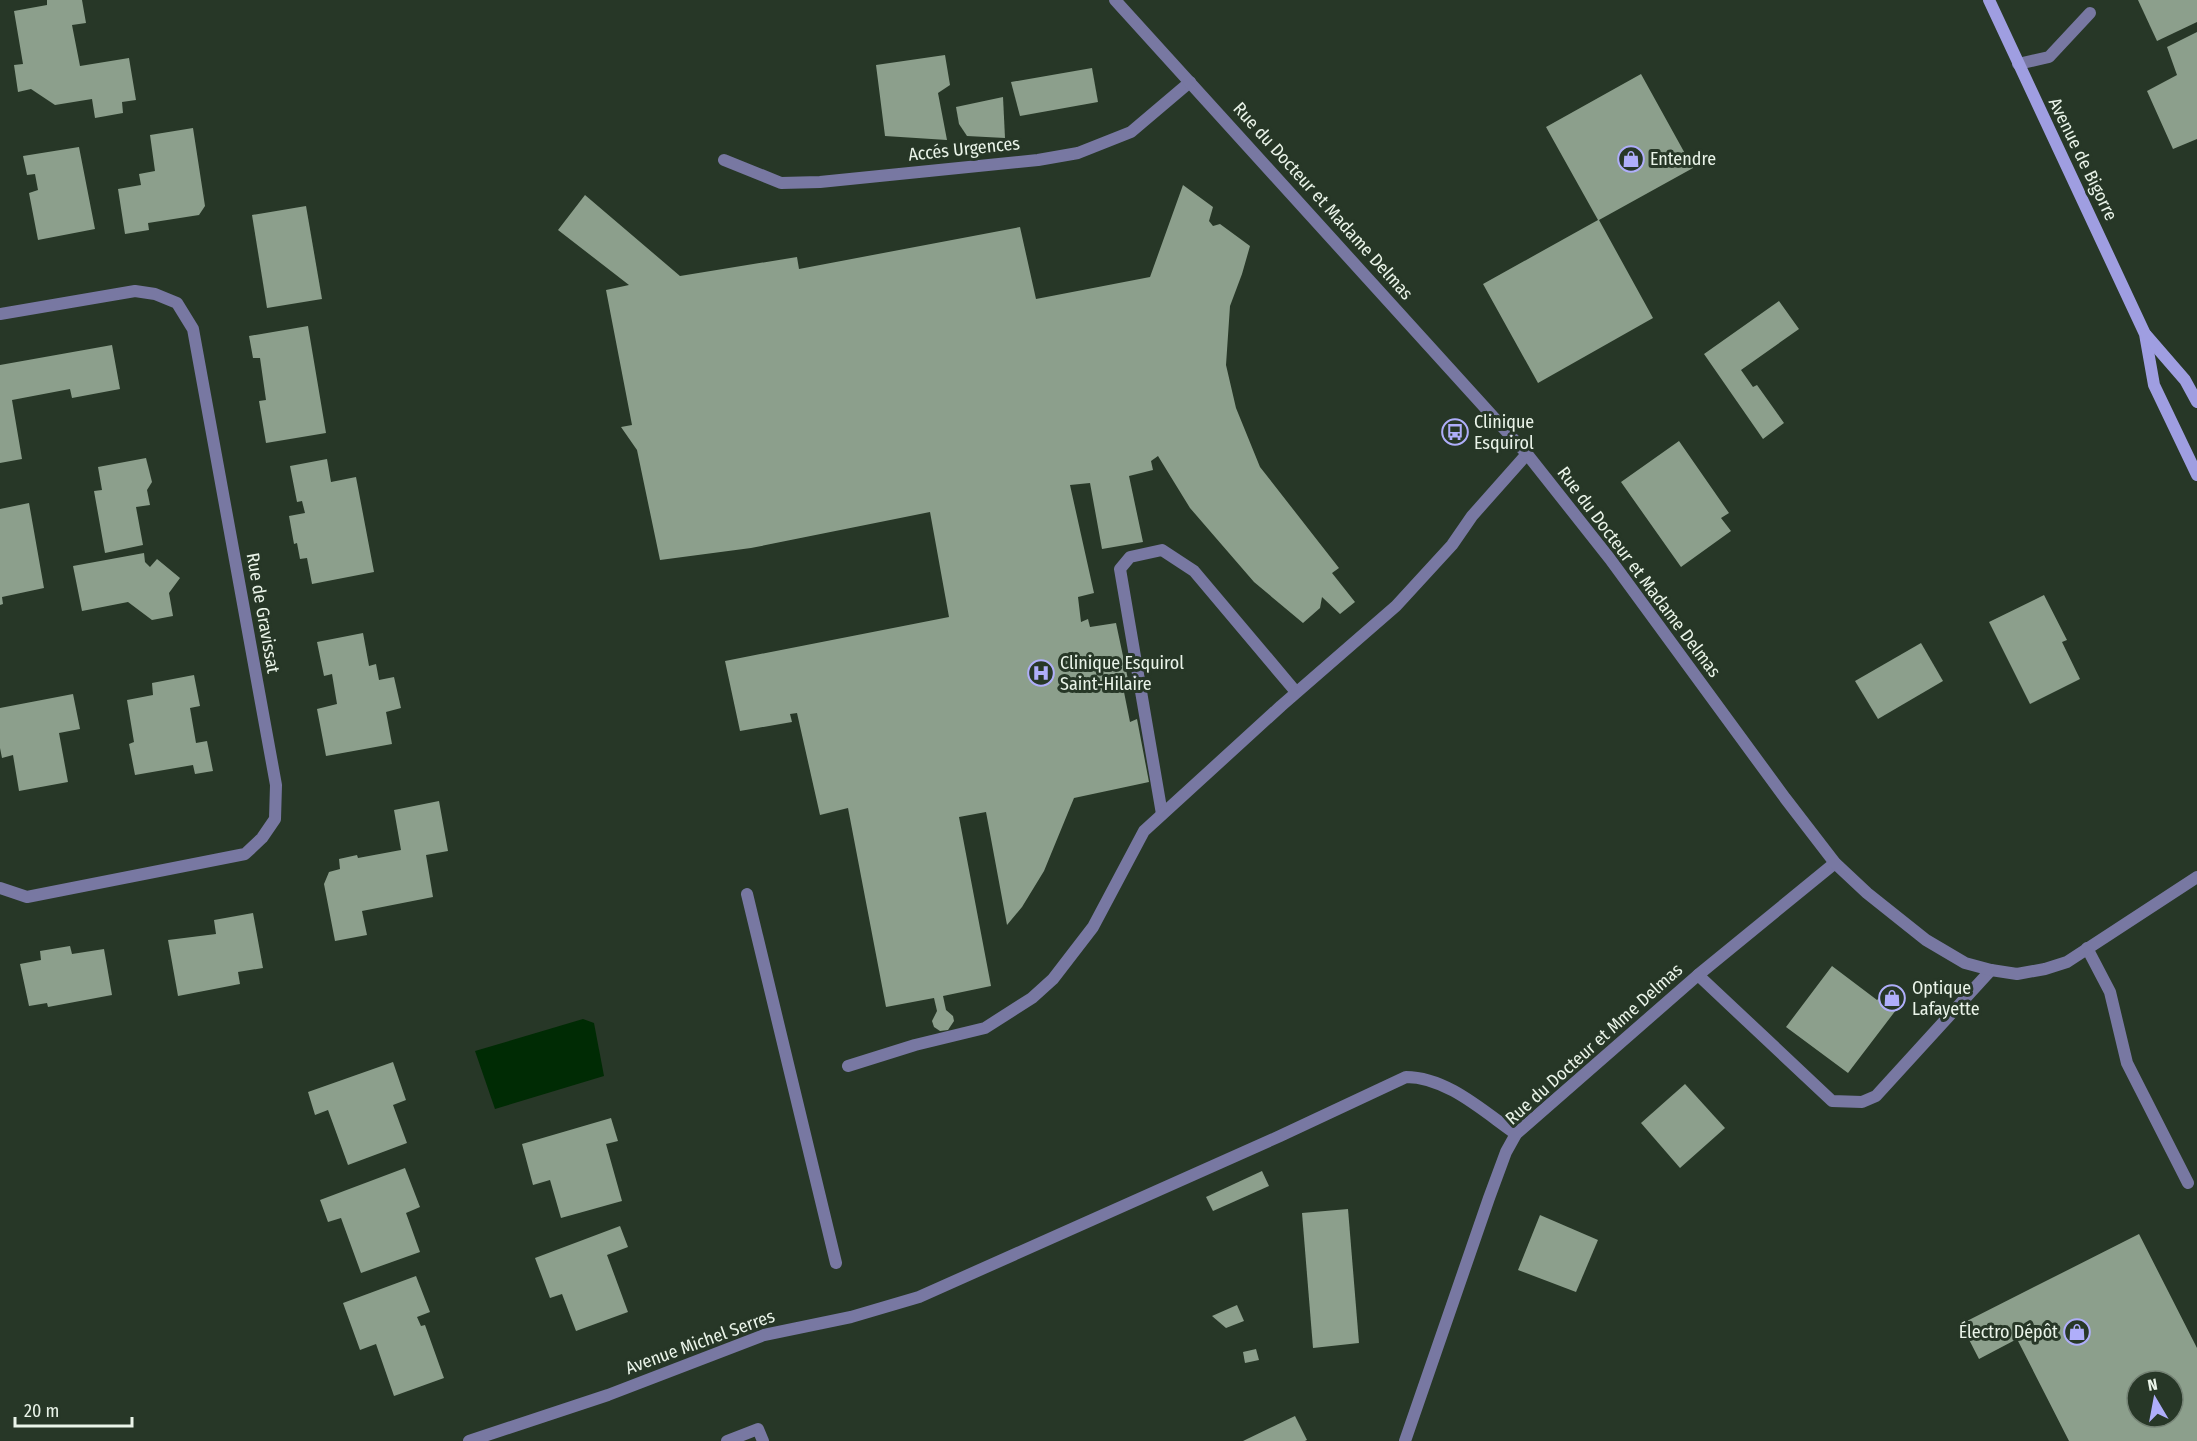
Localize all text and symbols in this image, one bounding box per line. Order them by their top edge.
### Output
street label: Avenue de Bigorre [2044,94,2122,224]
street label: Rue du Docteur et Madame Delmas [1228,98,1418,304]
street label: Accés Urgences [907,132,1021,166]
shop icon: Entendre [1616,144,1646,174]
place label: Entendre [1650,148,1716,170]
place label: Clinique Esquirol [1474,411,1534,454]
bus stop icon: Clinique Esquirol [1440,417,1470,447]
street label: Rue du Docteur et Madame Delmas [1553,462,1726,682]
street label: Rue de Gravissat [242,551,284,675]
place label: Clinique Esquirol Saint-Hilaire [1060,652,1184,695]
hospital icon: Clinique Esquirol Saint-Hilaire [1026,658,1056,688]
street label: Rue du Docteur et Mme Delmas [1501,958,1687,1129]
place label: Optique Lafayette [1912,977,1980,1020]
shop icon: Optique Lafayette [1877,983,1907,1013]
street label: Avenue Michel Serres [622,1305,778,1379]
shop icon: Électro Dépôt [2062,1317,2092,1347]
place label: Électro Dépôt [1959,1320,2058,1343]
north arrow [2125,1369,2185,1429]
text: N [2146,1375,2159,1395]
scale bar [15,1390,132,1428]
text: 20 m [24,1400,59,1422]

